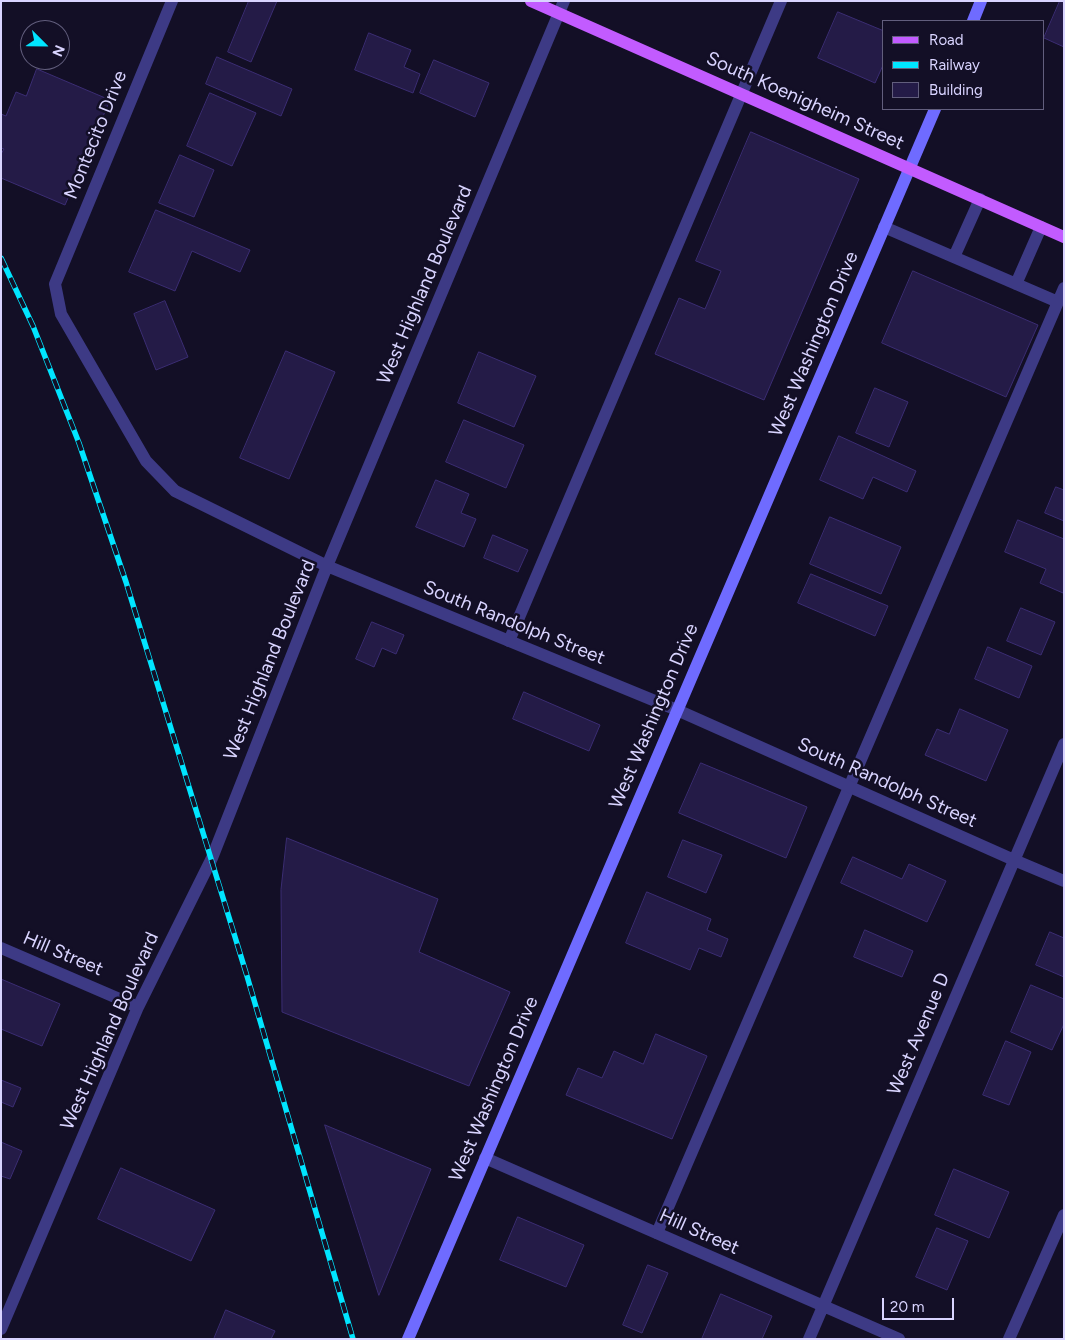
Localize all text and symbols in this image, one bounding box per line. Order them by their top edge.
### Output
north arrow [20,20,70,70]
legend [882,20,1045,110]
text: Road [929,31,964,49]
text: N [48,42,68,59]
street label: South Koenigheim Street [703,47,907,155]
text: Railway [929,56,980,74]
street label: Montecito Drive [60,67,132,203]
text: Building [929,81,983,99]
street label: West Highland Boulevard [373,182,477,388]
street label: West Washington Drive [765,248,863,440]
street label: West Highland Boulevard [219,557,321,763]
street label: South Randolph Street [420,576,608,670]
street label: West Washington Drive [605,620,703,812]
street label: South Randolph Street [794,733,980,833]
street label: Hill Street [19,927,107,981]
street label: West Highland Boulevard [56,929,164,1133]
street label: West Avenue D [883,969,955,1099]
street label: West Washington Drive [445,993,543,1185]
street label: Hill Street [656,1204,742,1260]
scale bar [885,1288,958,1320]
text: 20 m [890,1298,924,1316]

